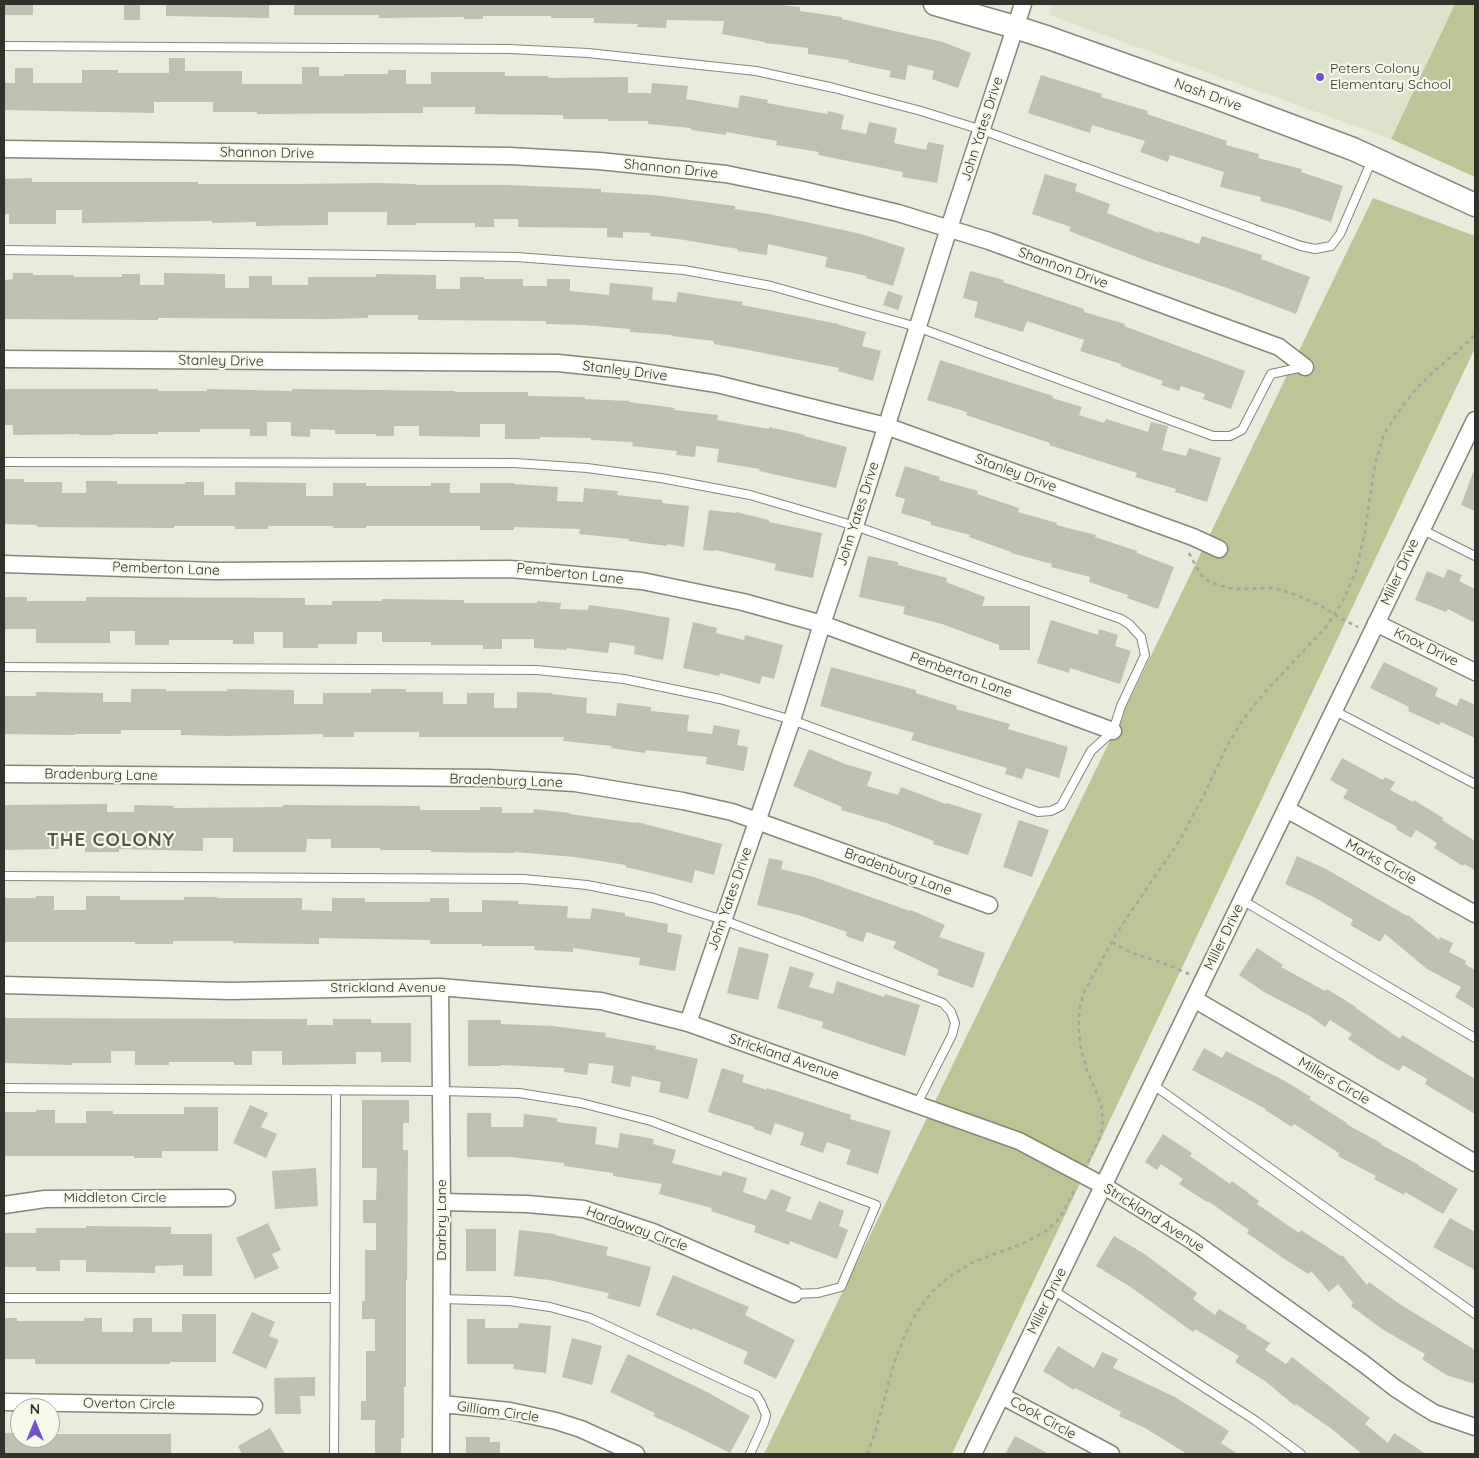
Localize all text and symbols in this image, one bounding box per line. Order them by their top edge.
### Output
place label: Peters Colony Elementary School [1330,61,1451,94]
marker: Peters Colony Elementary School [1314,71,1326,83]
street label: John Yates Drive [957,75,1007,183]
street label: Nash Drive [1172,75,1244,115]
street label: Shannon Drive [220,144,314,162]
street label: Shannon Drive [623,156,719,182]
street label: Shannon Drive [1016,244,1110,292]
street label: Stanley Drive [178,352,264,370]
street label: Stanley Drive [582,357,668,385]
street label: Stanley Drive [973,450,1059,496]
street label: John Yates Drive [833,460,883,568]
street label: Miller Drive [1377,536,1423,608]
street label: Pemberton Lane [112,559,220,579]
street label: Pemberton Lane [516,560,624,588]
street label: Knox Drive [1391,624,1461,670]
street label: Pemberton Lane [908,649,1014,701]
street label: Bradenburg Lane [44,766,158,784]
street label: Bradenburg Lane [449,771,563,791]
district label: THE COLONY [46,829,176,851]
street label: Marks Circle [1343,836,1419,888]
street label: John Yates Drive [704,845,756,953]
street label: Bradenburg Lane [842,845,954,899]
street label: Miller Drive [1201,901,1247,973]
street label: Strickland Avenue [330,980,446,996]
street label: Strickland Avenue [727,1030,841,1084]
street label: Millers Circle [1295,1054,1373,1108]
street label: Darbry Lane [434,1179,450,1261]
street label: Strickland Avenue [1101,1180,1207,1256]
street label: Middleton Circle [63,1190,167,1206]
street label: Hardaway Circle [584,1203,690,1255]
street label: Miller Drive [1024,1265,1070,1337]
street label: Cook Circle [1007,1393,1079,1443]
street label: Overton Circle [83,1395,175,1413]
north arrow [10,1398,60,1448]
street label: Gilliam Circle [456,1398,540,1426]
text: N [30,1400,40,1418]

